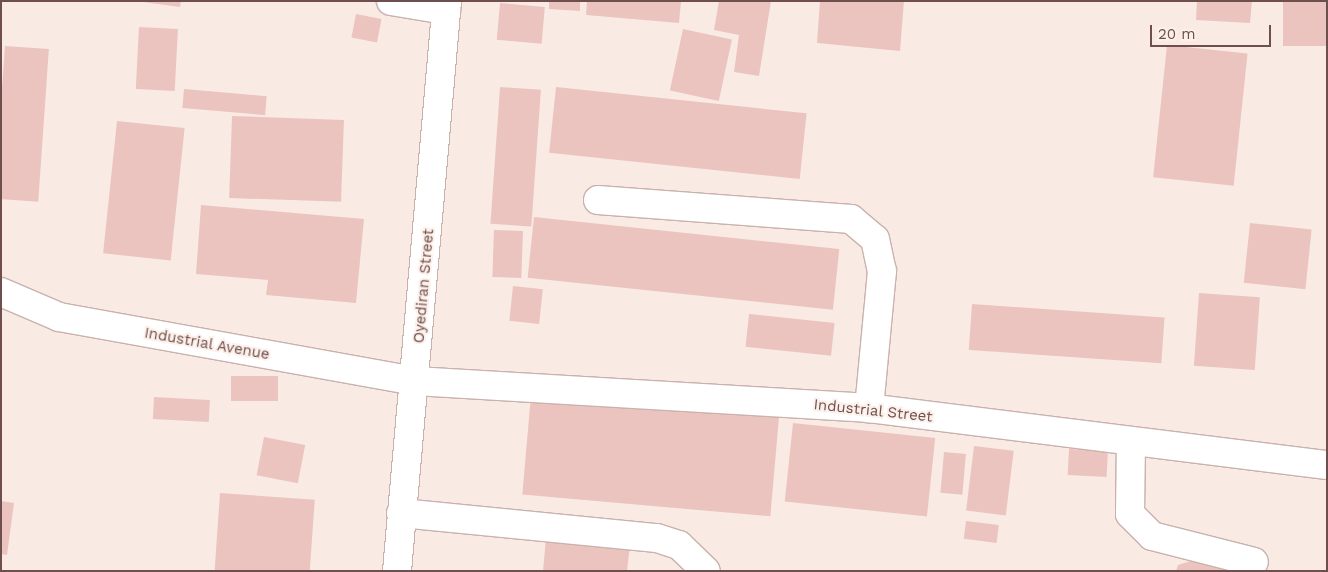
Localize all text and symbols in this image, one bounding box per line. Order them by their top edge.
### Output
scale bar [1153,15,1274,47]
text: 20 m [1158,25,1196,43]
street label: Oyediran Street [410,228,438,344]
street label: Industrial Avenue [142,324,272,364]
street label: Industrial Street [812,396,934,426]

